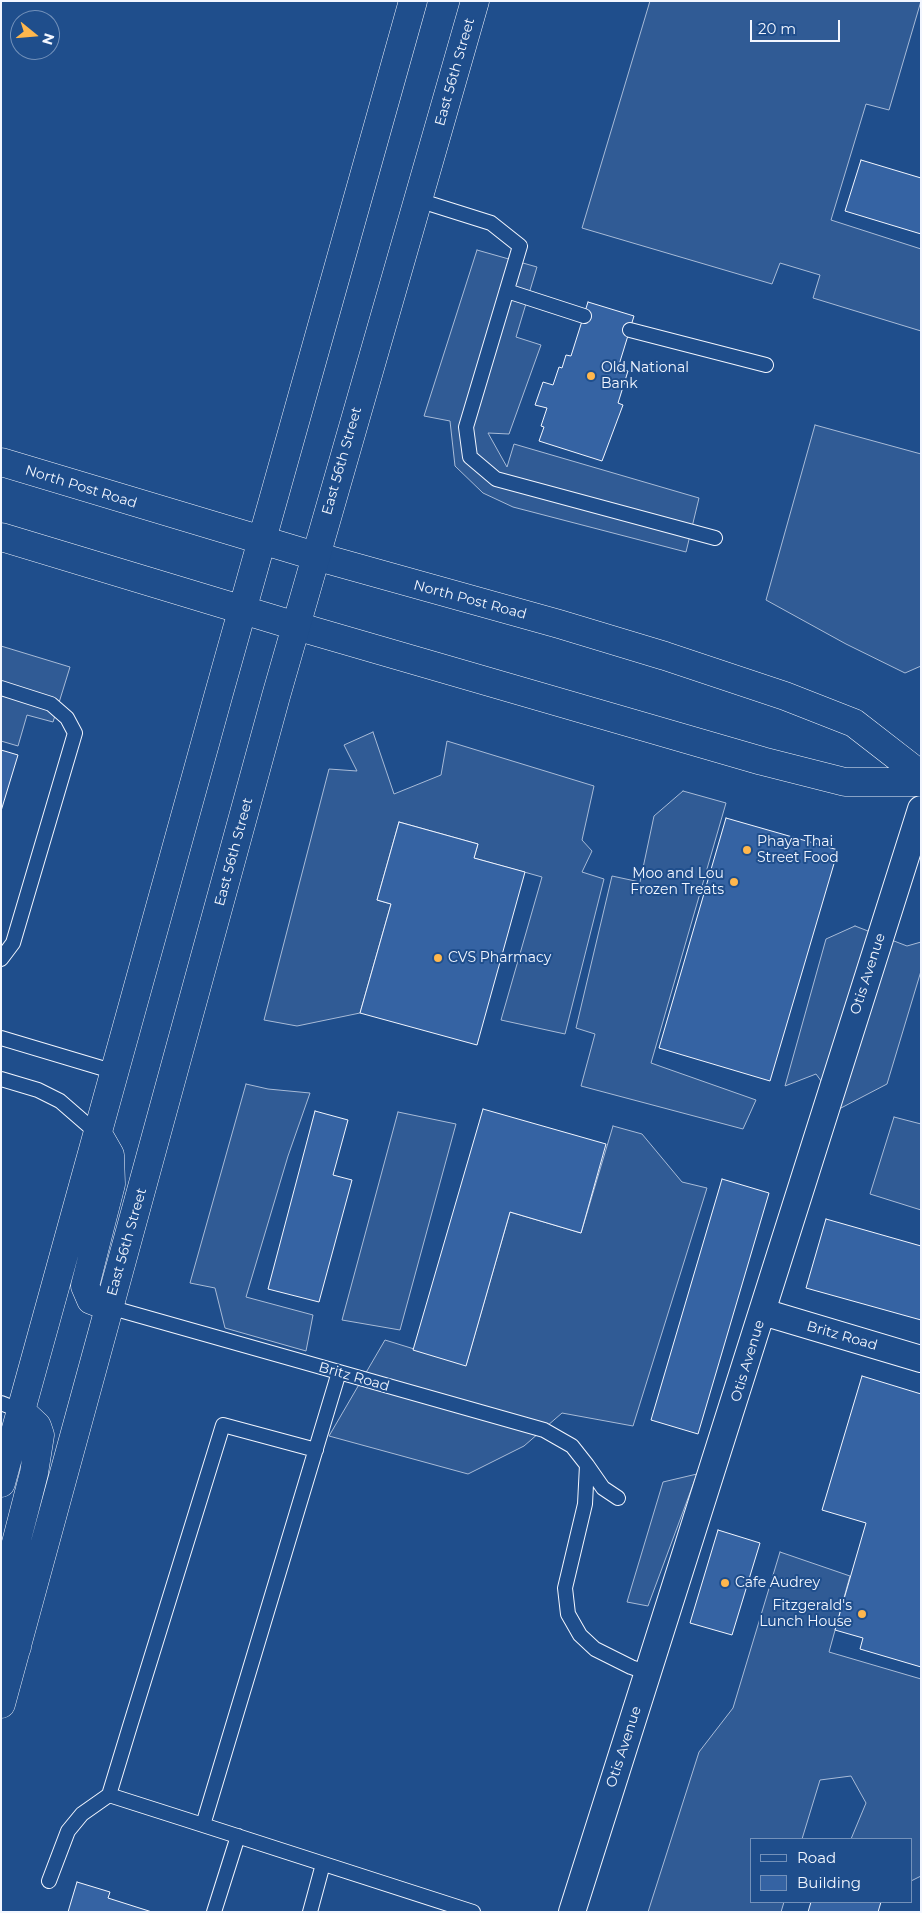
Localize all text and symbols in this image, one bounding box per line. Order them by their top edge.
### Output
north arrow [10,10,60,60]
scale bar [752,10,842,42]
street label: East 56th Street [432,16,478,128]
text: 20 m [758,19,796,38]
text: N [38,31,59,47]
place label: Old National Bank [601,360,689,392]
marker: Old National Bank [585,370,597,382]
street label: East 56th Street [319,405,365,517]
street label: North Post Road [23,462,139,512]
street label: North Post Road [412,577,528,623]
street label: East 56th Street [211,796,257,908]
place label: Phaya Thai Street Food [757,834,839,866]
marker: Phaya Thai Street Food [741,844,753,856]
place label: Moo and Lou Frozen Treats [630,866,724,899]
marker: Moo and Lou Frozen Treats [728,876,740,888]
street label: Otis Avenue [847,931,889,1017]
place label: CVS Pharmacy [448,950,551,966]
marker: CVS Pharmacy [432,952,444,964]
street label: East 56th Street [104,1186,150,1298]
street label: Otis Avenue [728,1318,768,1404]
street label: Britz Road [805,1318,879,1354]
street label: Britz Road [317,1359,391,1395]
place label: Cafe Audrey [735,1575,820,1591]
marker: Cafe Audrey [719,1577,731,1589]
place label: Fitzgerald's Lunch House [759,1598,852,1630]
marker: Fitzgerald's Lunch House [856,1608,868,1620]
street label: Otis Avenue [603,1704,645,1790]
legend [750,1838,912,1903]
text: Road [797,1848,836,1867]
text: Building [797,1873,861,1892]

